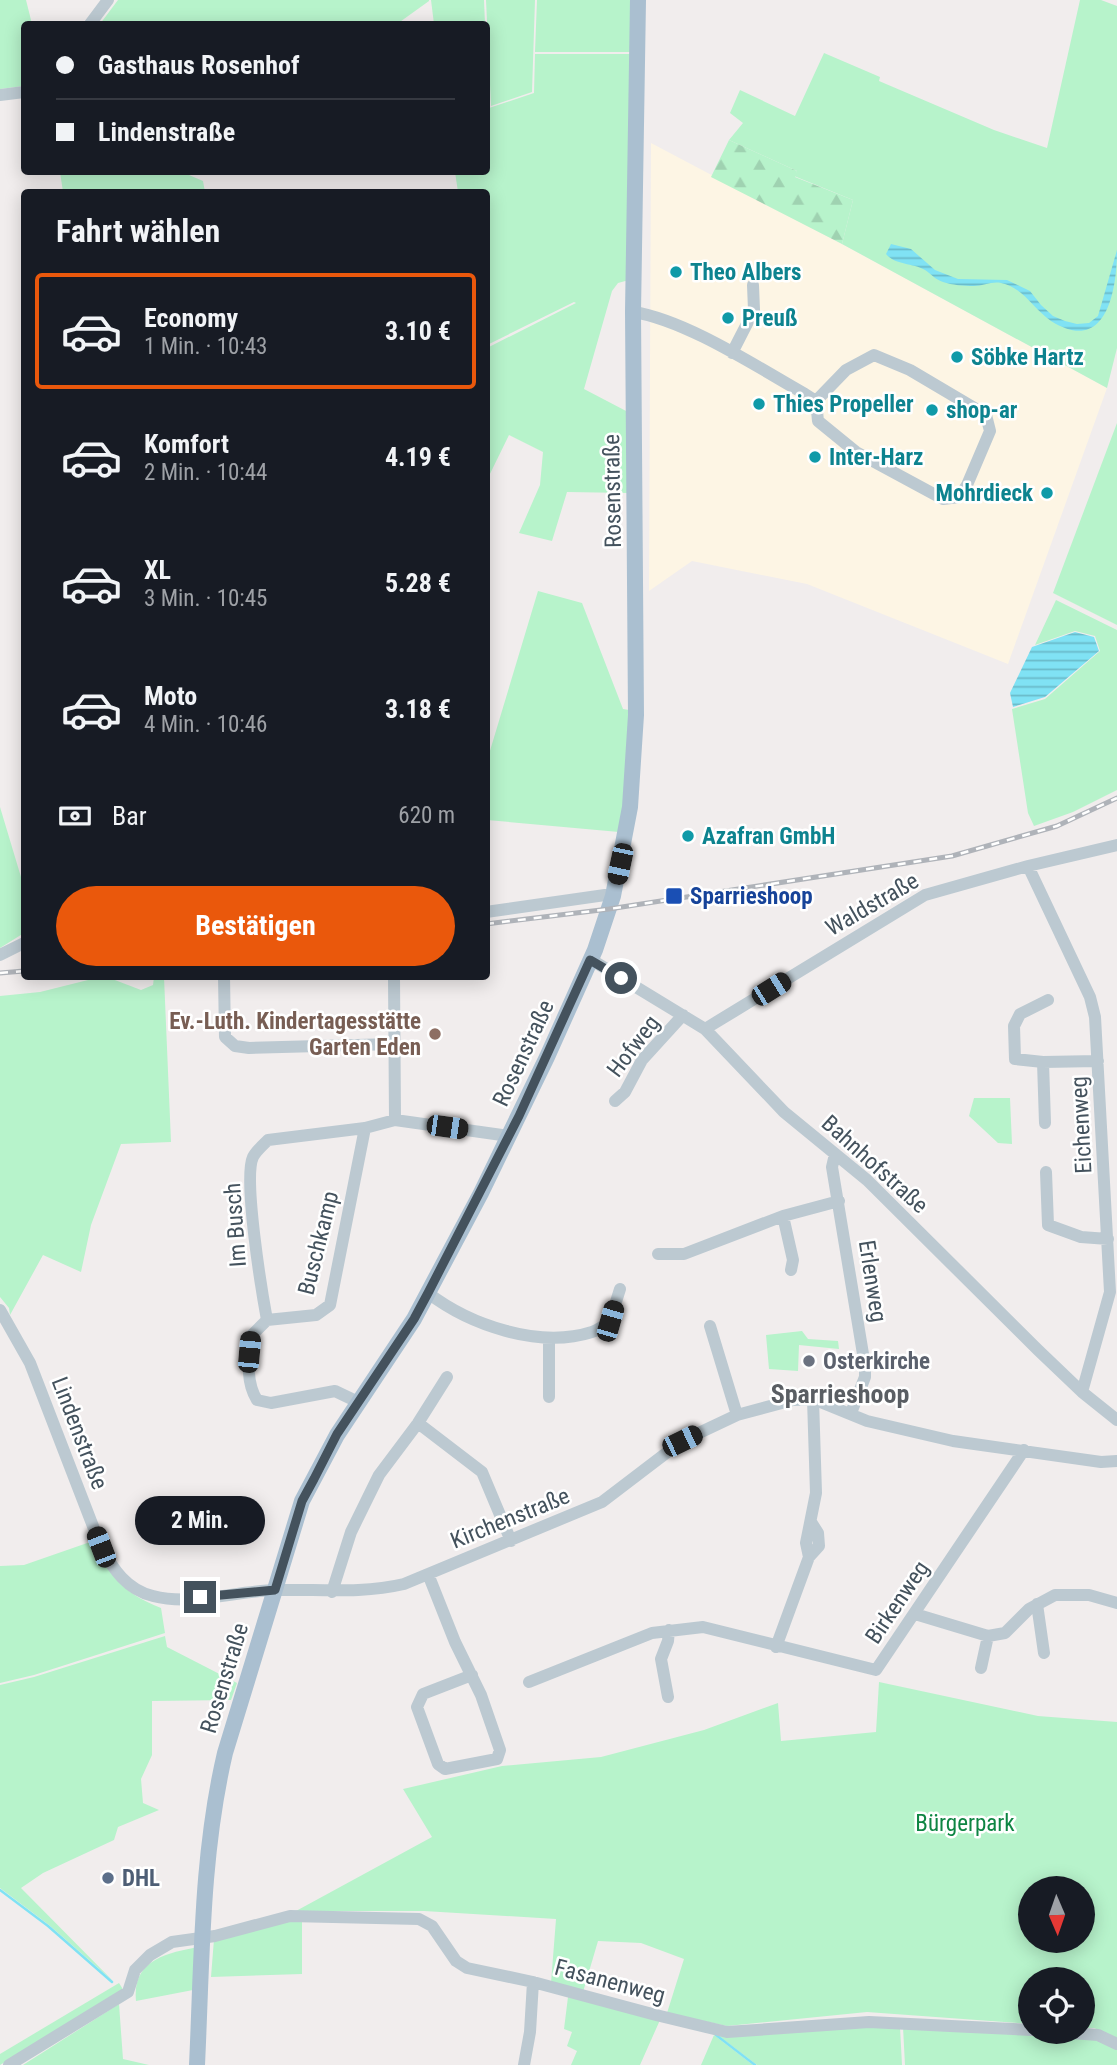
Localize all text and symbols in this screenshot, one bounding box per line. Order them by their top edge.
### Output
text: Gasthaus Rosenhof [98,50,300,80]
text: Lindenstraße [98,117,235,147]
text: Fahrt wählen [56,212,220,250]
place label: Theo Albers [690,259,802,286]
marker: Theo Albers [668,264,684,280]
icon: car [60,300,123,363]
text: Economy [144,303,238,333]
place label: Preuß [742,305,798,332]
marker: Preuß [720,310,736,326]
text: 3.10 € [385,316,451,346]
text: 1 Min. · 10:43 [144,333,267,360]
place label: Söbke Hartz [971,344,1084,371]
marker: Söbke Hartz [949,349,965,365]
place label: Thies Propeller [773,391,914,418]
marker: Thies Propeller [751,396,767,412]
place label: shop-ar [946,397,1018,424]
marker: shop-ar [924,402,940,418]
icon: car [60,426,123,489]
text: Komfort [144,429,229,459]
street label: Rosenstraße [598,434,627,548]
text: 4.19 € [385,442,451,472]
place label: Inter-Harz [829,444,923,471]
marker: Inter-Harz [807,449,823,465]
text: 2 Min. · 10:44 [144,459,267,486]
place label: Mohrdieck [936,480,1034,507]
marker: Mohrdieck [1039,485,1055,501]
icon: car [60,552,123,615]
text: XL [144,555,171,585]
text: 5.28 € [385,568,451,598]
text: 3 Min. · 10:45 [144,585,267,612]
icon: car [60,678,123,741]
text: Moto [144,681,197,711]
text: 3.18 € [385,694,451,724]
text: 4 Min. · 10:46 [144,711,267,738]
icon: cash [56,797,94,835]
text: Bar [112,801,147,831]
text: 620 m [398,802,455,829]
place label: Azafran GmbH [702,823,835,850]
marker: Azafran GmbH [680,828,696,844]
car [606,841,635,887]
street label: Waldstraße [821,867,923,942]
place label: Sparrieshoop [690,883,813,910]
button: Bestätigen [56,886,455,966]
marker: Sparrieshoop [664,886,684,906]
route start [605,962,637,994]
car [748,969,795,1009]
street label: Rosenstraße [487,996,560,1110]
place label: Ev.-Luth. Kindertagesstätte Garten Eden [169,1008,421,1061]
street label: Hofweg [602,1010,665,1082]
marker: Ev.-Luth. Kindertagesstätte Garten Eden [427,1026,443,1042]
street label: Eichenweg [1065,1076,1098,1174]
street label: Bahnhofstraße [816,1110,933,1219]
car [425,1114,470,1140]
street label: Im Busch [219,1182,252,1268]
street label: Buschkamp [293,1188,344,1298]
street label: Erlenweg [853,1238,892,1324]
car [595,1298,626,1344]
car [237,1330,262,1374]
place label: Osterkirche [823,1348,930,1375]
marker: Osterkirche [801,1353,817,1369]
street label: Lindenstraße [46,1373,113,1493]
district label: Sparrieshoop [771,1379,909,1409]
car [659,1422,706,1460]
street label: Kirchenstraße [447,1482,574,1555]
callout: 2 Min. [135,1496,265,1544]
text: 2 Min. [171,1507,229,1534]
car [84,1524,119,1570]
street label: Birkenweg [860,1556,935,1649]
route end [184,1581,216,1613]
street label: Rosenstraße [195,1620,254,1737]
park label: Bürgerpark [915,1810,1015,1837]
place label: DHL [122,1865,160,1892]
marker: DHL [100,1870,116,1886]
north arrow [1018,1876,1096,1953]
map controls [1018,1876,1095,2044]
street label: Fasanenweg [552,1954,668,2009]
button: locate [1018,1967,1095,2044]

